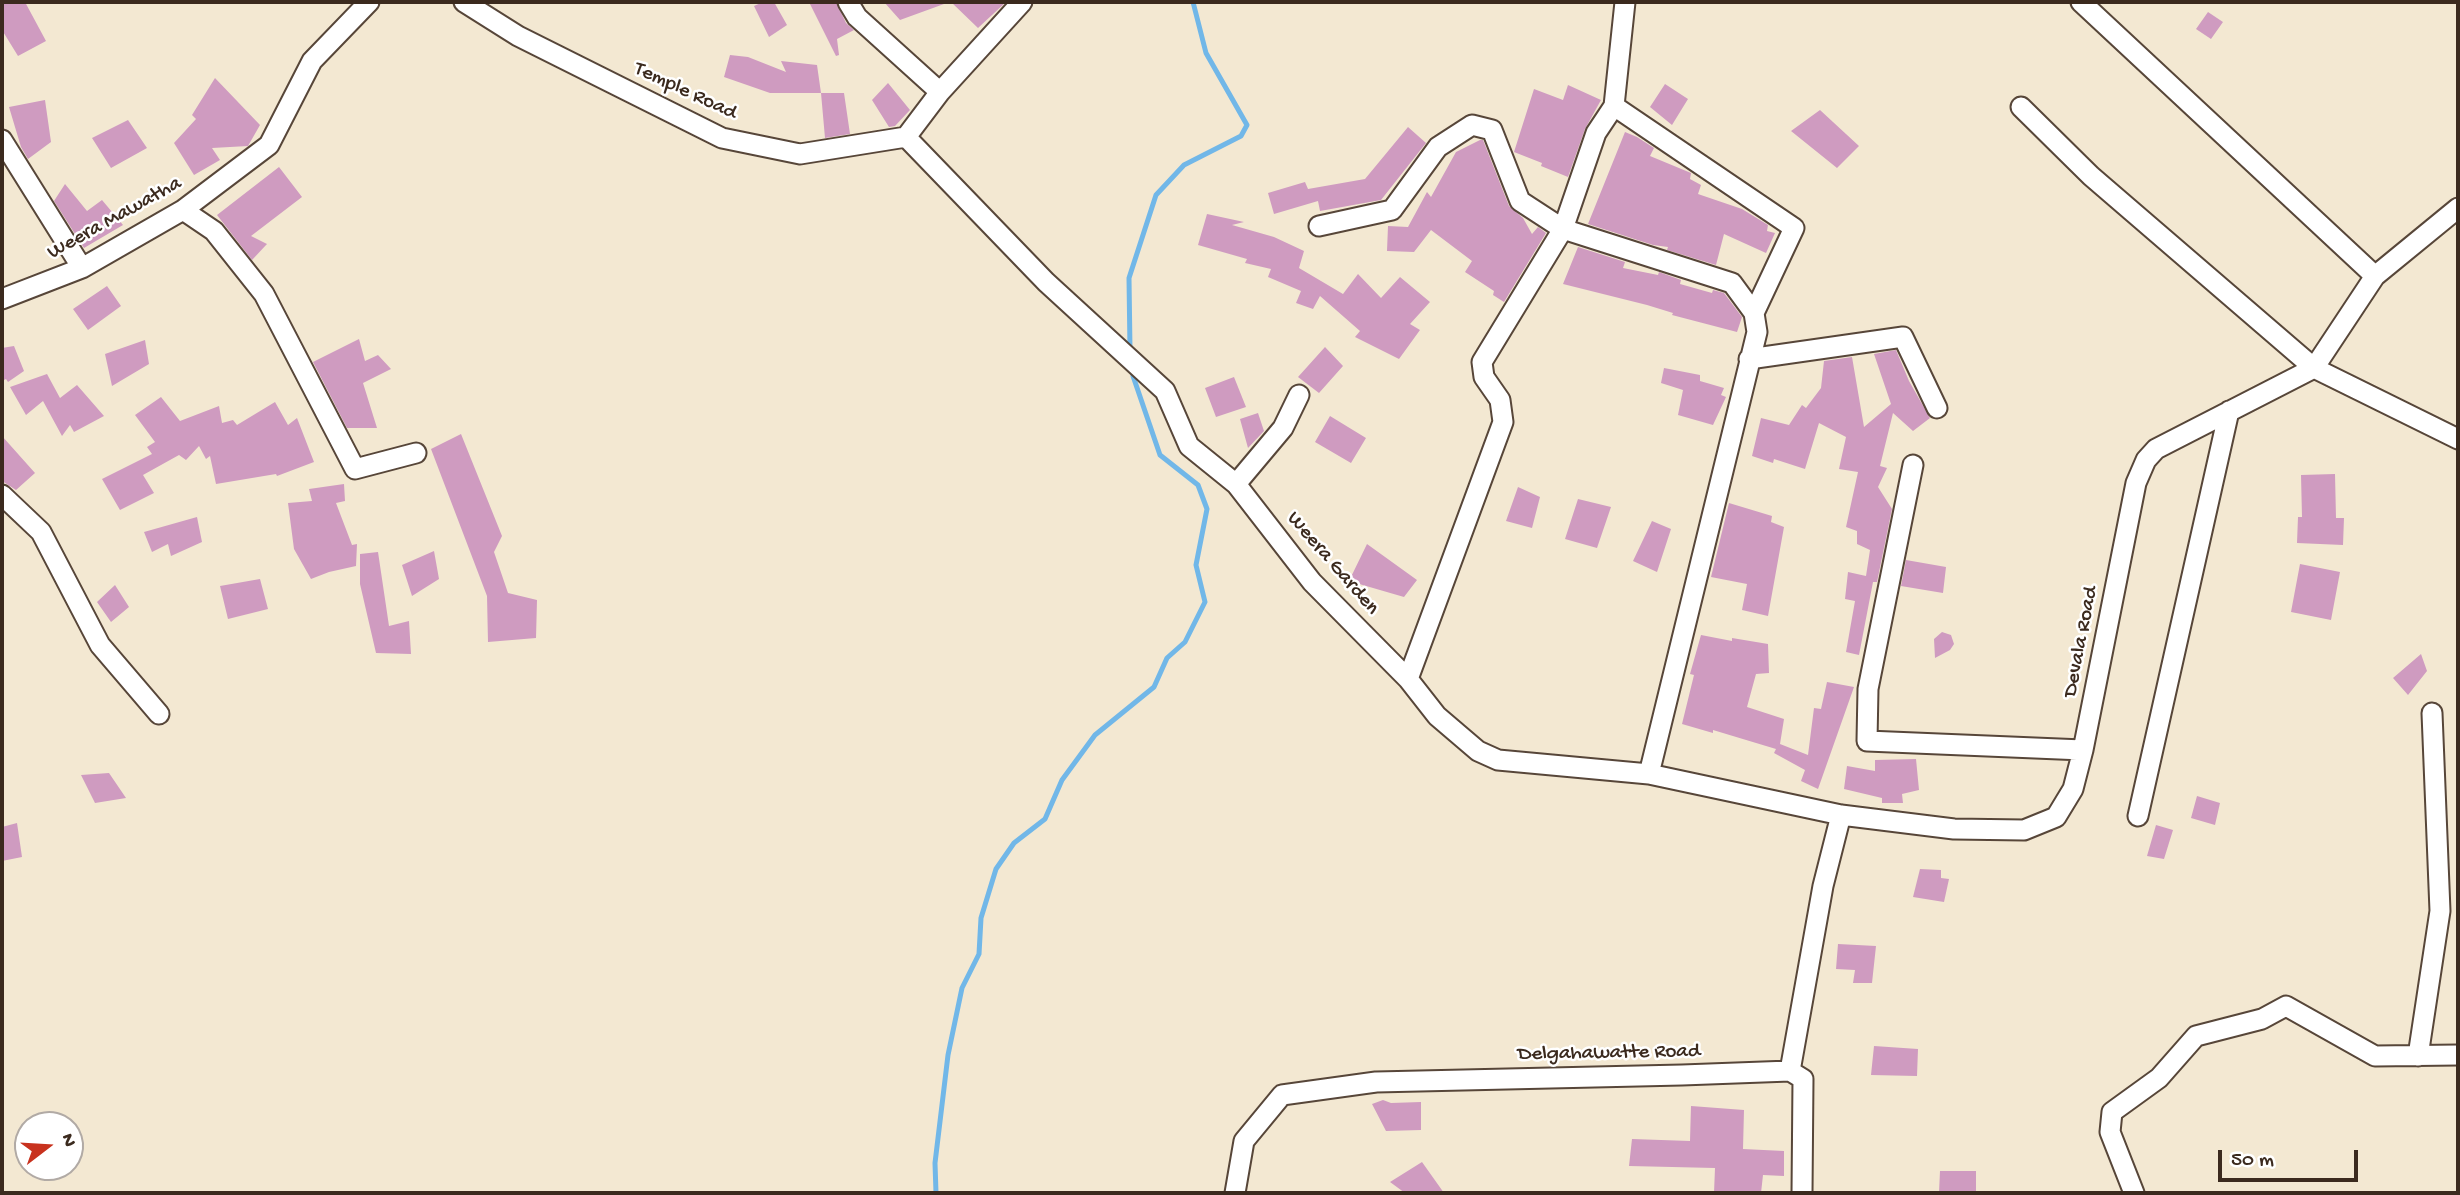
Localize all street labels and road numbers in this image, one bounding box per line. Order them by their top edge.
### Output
street label: Temple Road [630,57,740,127]
street label: Weera Mawatha [44,172,186,266]
street label: Weera Garden [1280,507,1384,621]
street label: Devala Road [2059,584,2105,700]
street label: Delgahawatte Road [1518,1040,1700,1068]

